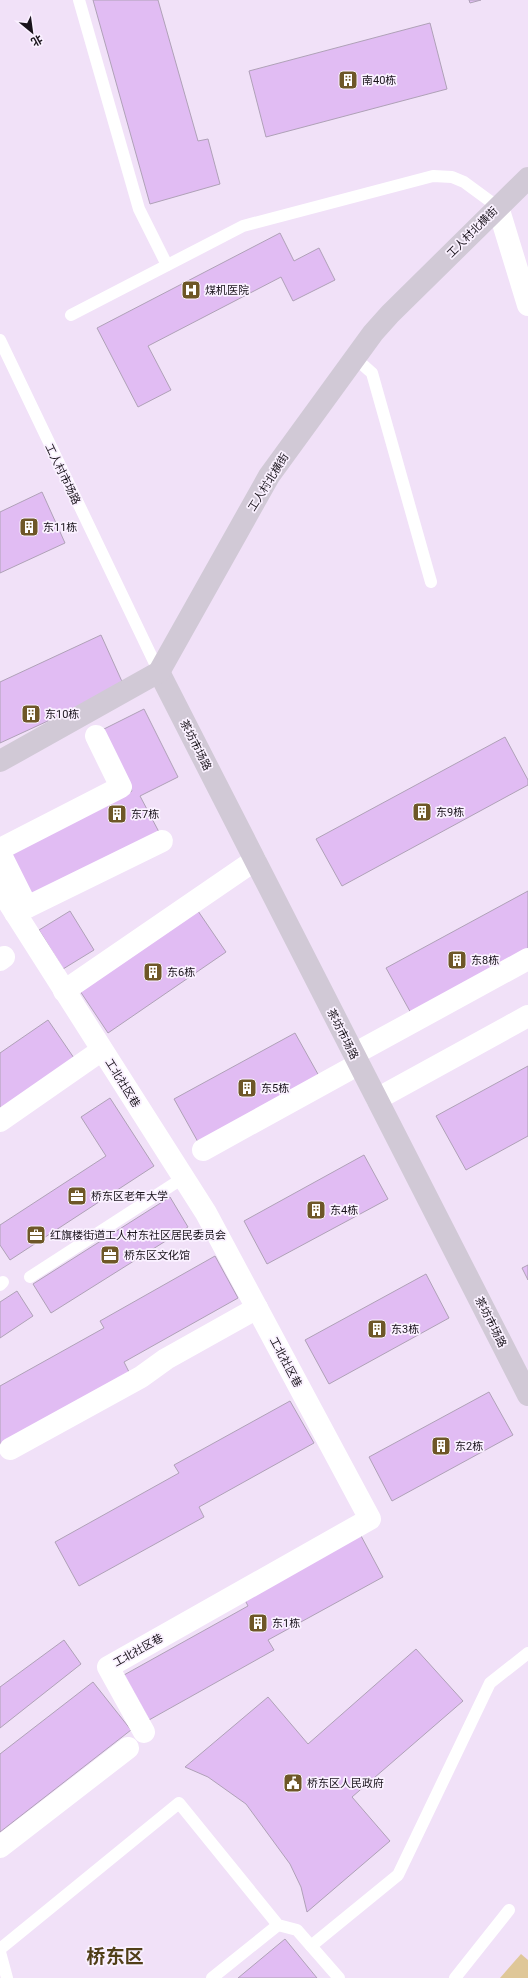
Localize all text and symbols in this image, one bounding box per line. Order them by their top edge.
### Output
north arrow [12,12,52,52]
text: 北 [29,32,45,49]
building icon: 南40栋 [337,69,359,91]
place label: 南40栋 [362,74,396,87]
street label: 工人村北横街 [444,204,500,260]
hospital icon: 煤机医院 [180,279,202,301]
place label: 煤机医院 [205,284,249,297]
street label: 工人村市场路 [42,442,83,507]
street label: 工人村北横街 [245,451,291,514]
building icon: 东11栋 [18,516,40,538]
place label: 东11栋 [43,521,77,534]
building icon: 东10栋 [20,703,42,725]
place label: 东10栋 [45,708,79,721]
street label: 茶坊市场路 [177,718,214,773]
building icon: 东9栋 [411,801,433,823]
building icon: 东7栋 [106,803,128,825]
place label: 东9栋 [436,806,464,819]
place label: 东7栋 [131,808,159,821]
building icon: 东8栋 [446,949,468,971]
place label: 东8栋 [471,954,499,967]
building icon: 东6栋 [142,961,164,983]
place label: 东6栋 [167,966,195,979]
street label: 茶坊市场路 [324,1007,361,1062]
street label: 工北社区巷 [102,1056,143,1110]
building icon: 东5栋 [236,1077,258,1099]
place label: 东5栋 [261,1082,289,1095]
office icon: 桥东区老年大学 [66,1185,88,1207]
place label: 桥东区老年大学 [91,1190,168,1203]
building icon: 东4栋 [305,1199,327,1221]
place label: 东4栋 [330,1204,358,1217]
office icon: 红旗楼街道工人村东社区居民委员会 [25,1224,47,1246]
place label: 红旗楼街道工人村东社区居民委员会 [50,1229,226,1242]
office icon: 桥东区文化馆 [99,1244,121,1266]
place label: 桥东区文化馆 [124,1249,190,1262]
street label: 茶坊市场路 [472,1295,509,1350]
building icon: 东3栋 [366,1318,388,1340]
place label: 东3栋 [391,1323,419,1336]
street label: 工北社区巷 [267,1335,304,1390]
building icon: 东2栋 [430,1435,452,1457]
place label: 东2栋 [455,1440,483,1453]
building icon: 东1栋 [247,1612,269,1634]
place label: 东1栋 [272,1617,300,1630]
street label: 工北社区巷 [111,1631,165,1669]
public building icon: 桥东区人民政府 [282,1772,304,1794]
place label: 桥东区人民政府 [307,1777,384,1790]
district label: 桥东区 [86,1945,144,1968]

